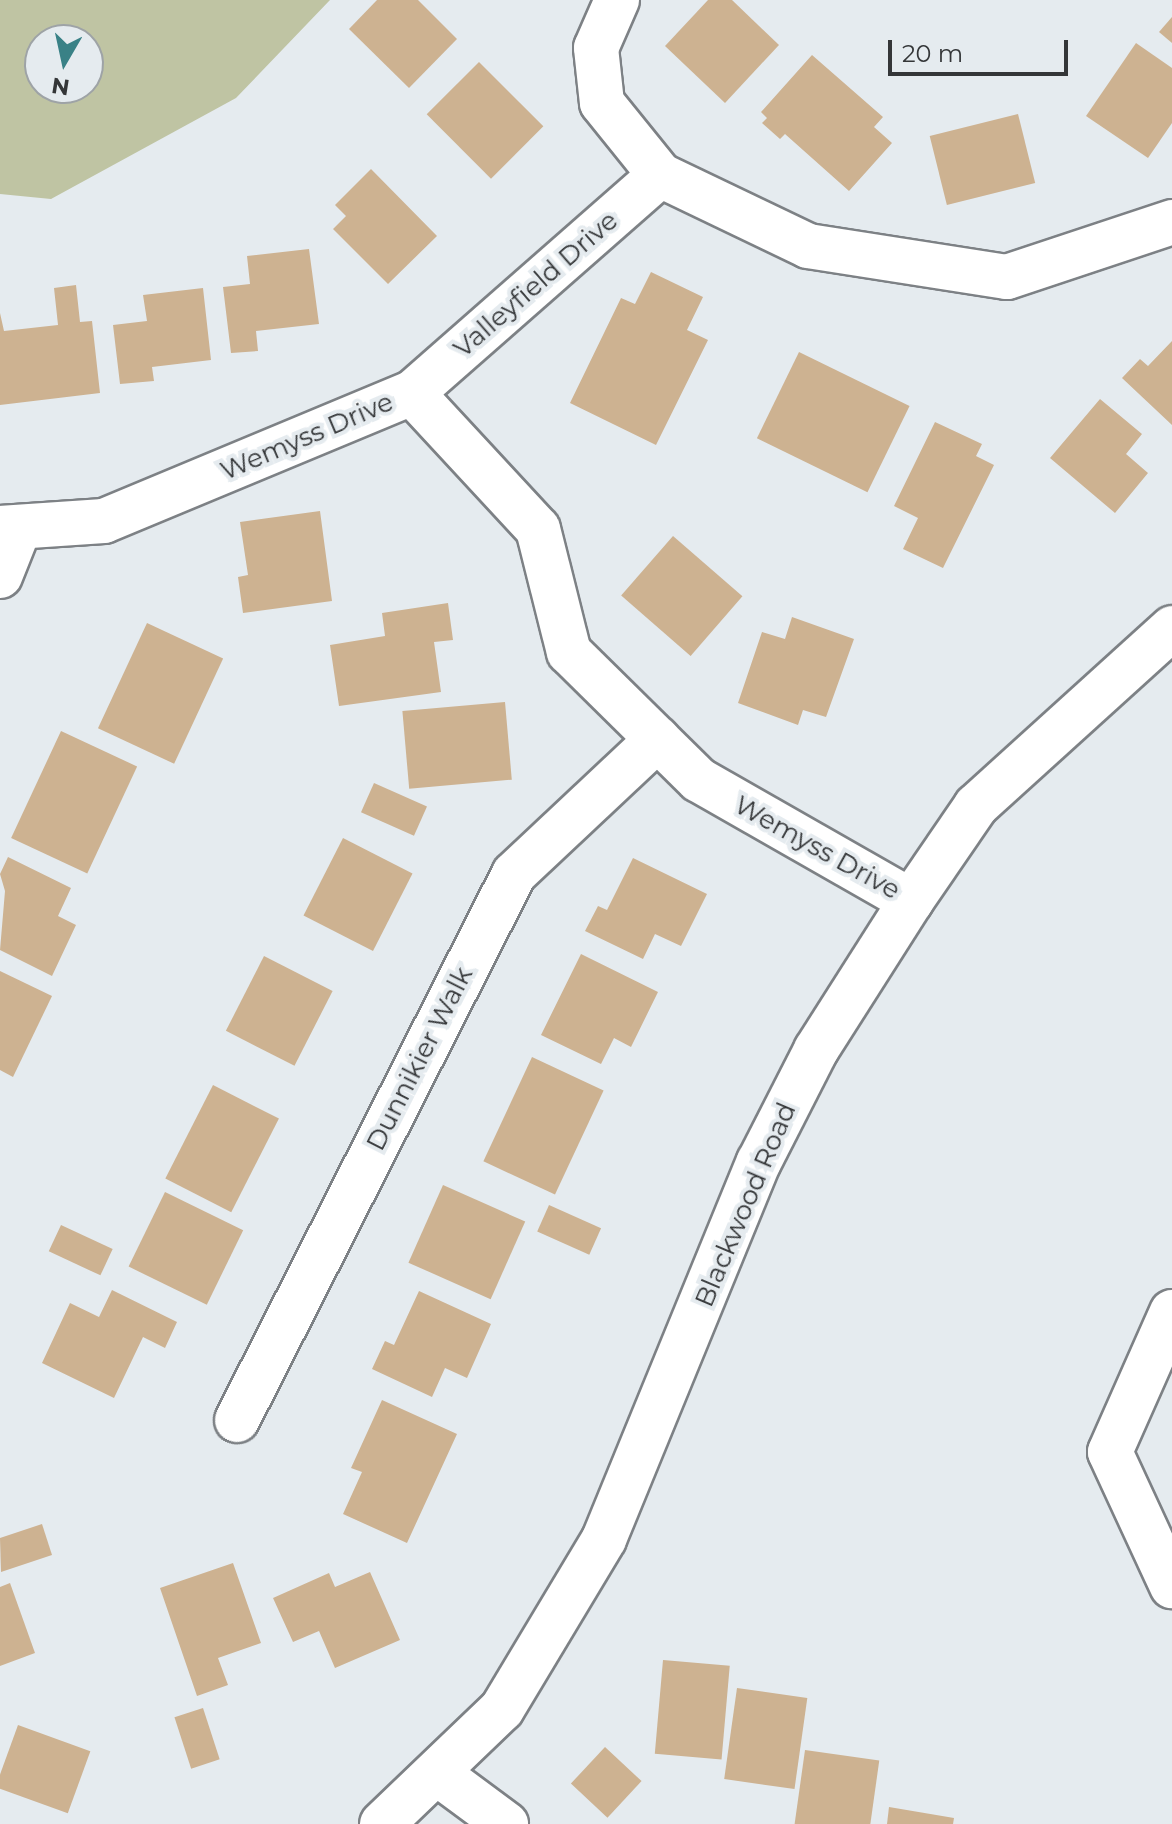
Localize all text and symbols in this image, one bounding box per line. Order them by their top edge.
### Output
north arrow [24,24,104,104]
scale bar [892,24,1072,74]
text: 20 m [902,39,963,68]
text: N [50,71,71,101]
street label: Valleyfield Drive [448,205,624,365]
street label: Wemyss Drive [216,387,398,487]
street label: Wemyss Drive [729,790,905,906]
street label: Dunnikier Walk [360,962,480,1156]
street label: Blackwood Road [689,1098,803,1312]

